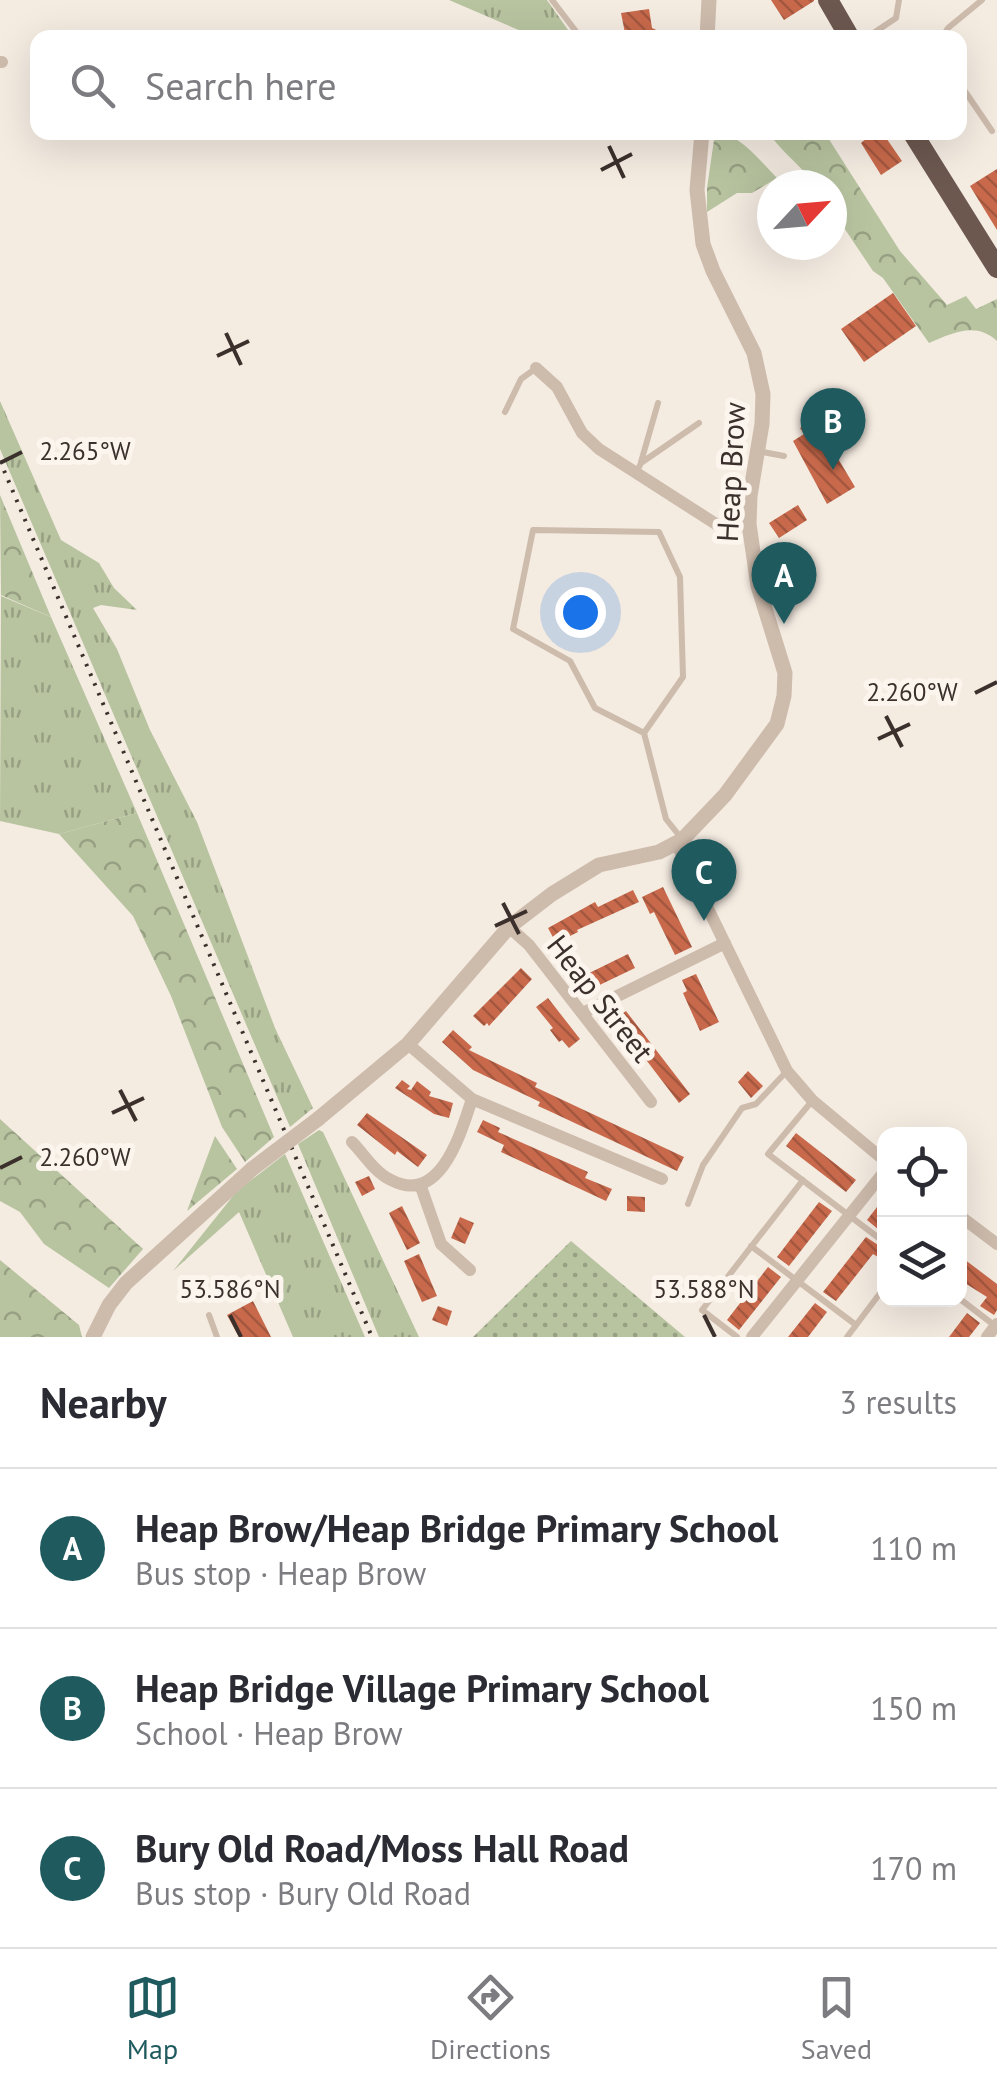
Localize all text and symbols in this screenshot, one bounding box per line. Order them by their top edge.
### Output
search box [30,30,967,140]
icon: search [65,58,120,113]
text: Search here [145,61,337,110]
north arrow [757,170,847,260]
pin: B [800,388,866,470]
street label: Heap Brow [707,401,753,543]
text: 2.265°W [39,435,131,467]
pin: A [752,542,816,624]
your location [555,587,606,638]
text: 2.260°W [866,676,958,708]
pin: C [672,838,736,921]
street label: Heap Street [539,926,663,1070]
map controls [877,1127,967,1307]
button: locate [877,1127,967,1217]
text: 2.260°W [39,1141,131,1173]
button: layers [877,1217,967,1307]
text: 53.586°N [180,1273,280,1305]
text: 53.588°N [654,1273,754,1305]
text: Nearby [40,1375,167,1430]
text: 3 results [839,1381,957,1423]
text: Heap Brow/Heap Bridge Primary School [135,1503,778,1552]
text: A [63,1527,82,1569]
text: 110 m [870,1527,957,1569]
text: Bus stop · Heap Brow [135,1552,426,1594]
text: Heap Bridge Village Primary School [135,1663,709,1712]
text: B [63,1687,82,1729]
text: 150 m [870,1687,957,1729]
text: School · Heap Brow [135,1712,403,1754]
text: Bury Old Road/Moss Hall Road [135,1823,629,1872]
text: C [64,1847,81,1889]
text: 170 m [870,1847,957,1889]
text: Bus stop · Bury Old Road [135,1872,471,1914]
tab: Map [125,1970,180,2067]
tab: Directions [430,1970,551,2067]
tab: Saved [801,1970,872,2067]

